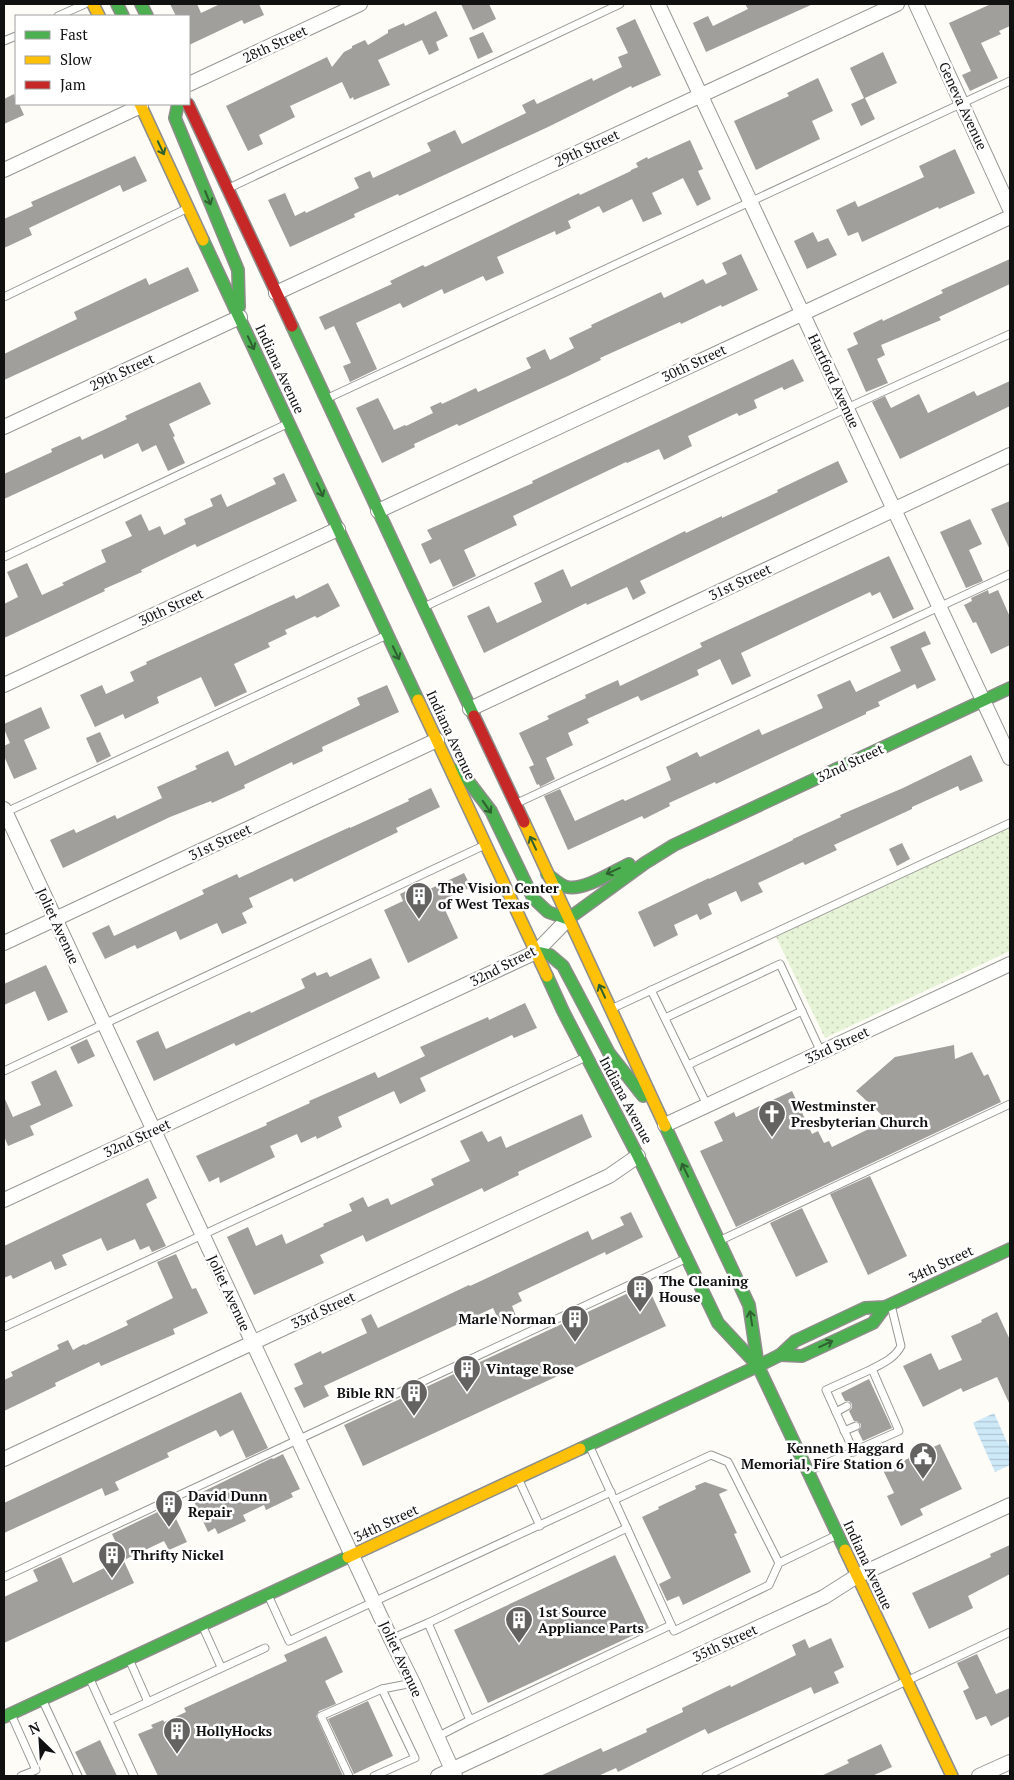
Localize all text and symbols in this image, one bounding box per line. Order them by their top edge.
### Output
legend [15,15,190,105]
street label: 28th Street [239,20,311,67]
text: Fast [60,24,88,44]
text: Slow [60,49,93,69]
street label: Geneva Avenue [935,59,992,153]
text: Jam [60,74,86,94]
street label: 29th Street [551,124,623,171]
one-way arrow [156,140,166,155]
one-way arrow [204,190,213,205]
street label: Indiana Avenue [251,321,309,417]
street label: Hartford Avenue [804,330,865,431]
one-way arrow [247,335,257,350]
street label: 30th Street [658,339,730,386]
street label: 29th Street [86,348,158,395]
one-way arrow [316,482,325,497]
street label: 31st Street [705,558,775,604]
street label: 30th Street [135,583,207,630]
one-way arrow [392,645,402,660]
street label: Indiana Avenue [422,687,480,783]
street label: 32nd Street [813,738,887,786]
one-way arrow [482,800,492,814]
street label: 31st Street [185,818,255,864]
one-way arrow [528,836,537,851]
one-way arrow [606,867,621,876]
place label: The Vision Center of West Texas [438,878,559,913]
building icon: The Vision Center of West Texas [404,881,434,920]
street label: Joliet Avenue [32,885,84,967]
street label: 32nd Street [466,940,540,990]
one-way arrow [597,984,606,999]
street label: 33rd Street [802,1021,873,1068]
street label: Indiana Avenue [595,1053,658,1147]
place label: Westminster Presbyterian Church [791,1096,928,1131]
church icon: Westminster Presbyterian Church [757,1099,787,1138]
street label: 32nd Street [100,1113,174,1161]
one-way arrow [680,1163,690,1178]
street label: 34th Street [905,1240,977,1287]
street label: Joliet Avenue [203,1252,255,1334]
place label: The Cleaning House [659,1271,749,1306]
building icon: The Cleaning House [625,1274,655,1313]
street label: 33rd Street [288,1286,359,1333]
building icon: Marle Norman [560,1304,590,1343]
place label: Marle Norman [458,1309,556,1328]
one-way arrow [745,1310,755,1326]
one-way arrow [819,1339,834,1349]
building icon: Vintage Rose [452,1354,482,1393]
place label: Vintage Rose [486,1359,575,1378]
building icon: Bible RN [399,1378,429,1417]
place label: Bible RN [337,1383,395,1402]
place label: Kenneth Haggard Memorial, Fire Station 6 [741,1438,905,1473]
public building icon: Kenneth Haggard Memorial, Fire Station 6 [908,1441,938,1480]
place label: David Dunn Repair [188,1486,268,1521]
building icon: David Dunn Repair [154,1489,184,1528]
street label: 34th Street [350,1499,422,1546]
street label: Indiana Avenue [839,1517,897,1613]
building icon: Thrifty Nickel [97,1540,127,1579]
place label: Thrifty Nickel [131,1545,224,1564]
place label: 1st Source Appliance Parts [538,1602,644,1637]
building icon: 1st Source Appliance Parts [504,1605,534,1644]
street label: Joliet Avenue [375,1618,427,1700]
street label: 35th Street [689,1619,761,1666]
north arrow [15,1715,65,1765]
building icon: HollyHocks [162,1716,192,1755]
text: N [25,1717,43,1739]
place label: HollyHocks [196,1721,272,1740]

